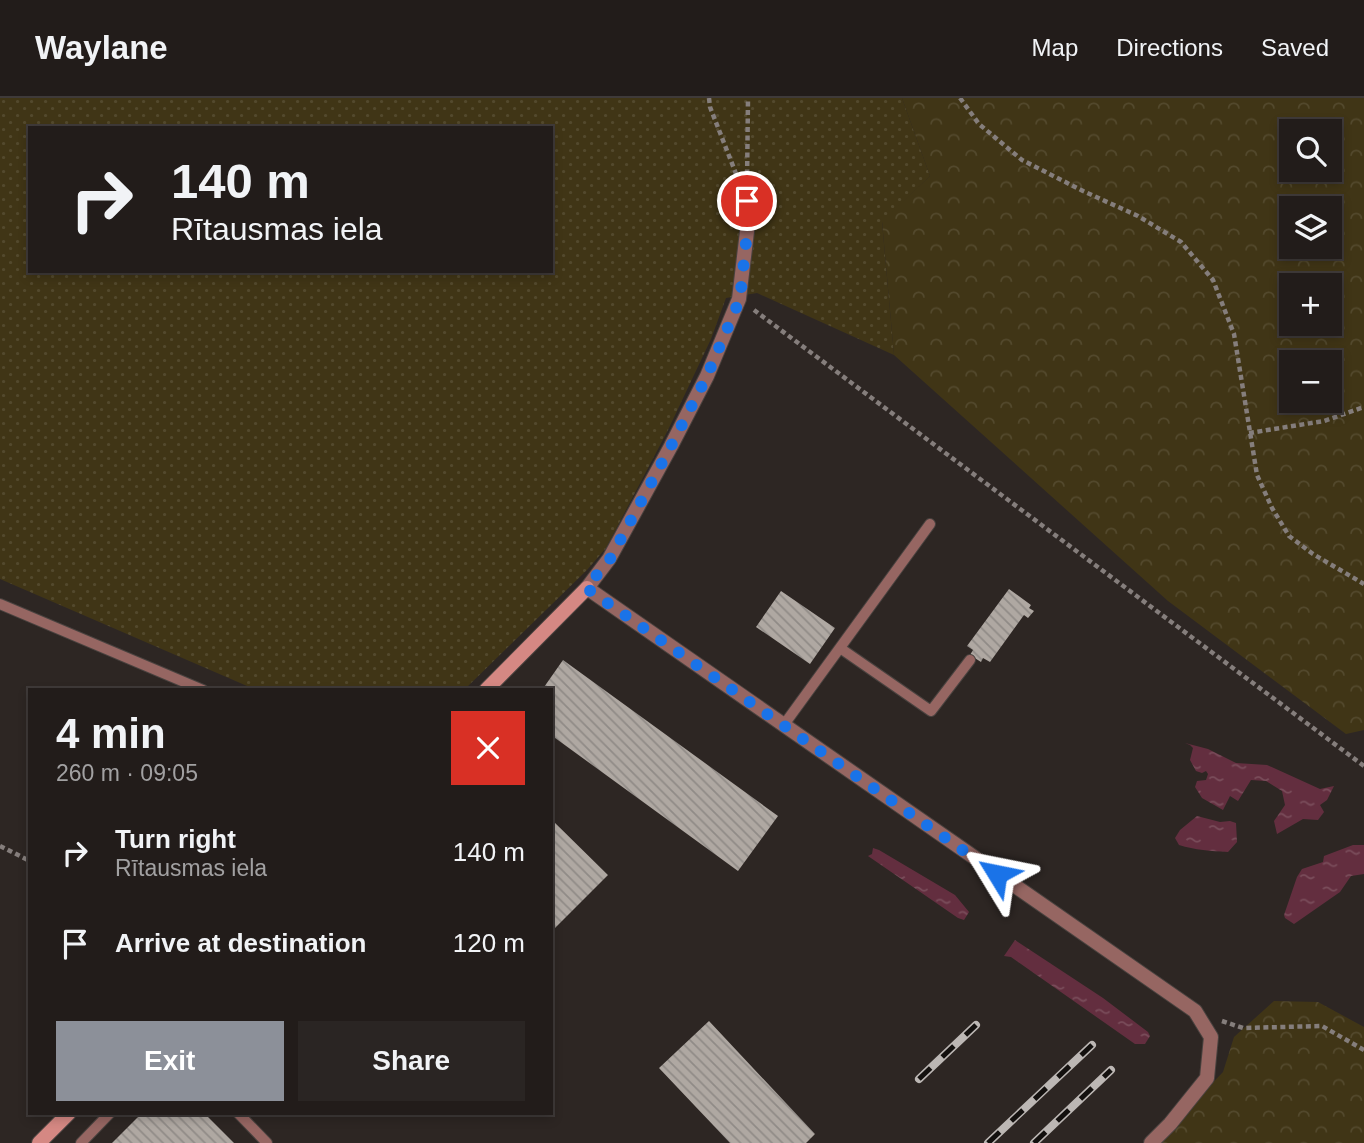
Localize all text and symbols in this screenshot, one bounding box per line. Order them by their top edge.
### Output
text: Waylane [35,29,168,66]
text: Map [1032,34,1078,61]
text: Directions [1116,34,1223,61]
text: Saved [1261,34,1329,61]
map controls [1279,119,1342,413]
button: search [1279,119,1342,182]
icon: right [56,154,147,245]
text: 140 m [171,154,310,208]
pin [717,171,777,231]
icon: arrive [728,182,766,220]
button: layers [1279,196,1342,259]
text: Rītausmas iela [171,211,383,247]
button: + [1279,273,1342,336]
button: − [1279,350,1342,413]
text: 4 min [56,710,166,757]
button: close [451,711,525,785]
text: 260 m · 09:05 [56,760,198,786]
text: Turn right [115,824,236,854]
icon: right [56,834,94,872]
text: 140 m [453,837,525,867]
position arrow [960,837,1034,911]
text: Rītausmas iela [115,855,267,881]
icon: arrive [56,925,94,963]
text: Arrive at destination [115,928,366,958]
text: 120 m [453,928,525,958]
button: Exit [56,1021,284,1101]
button: Share [298,1021,525,1101]

